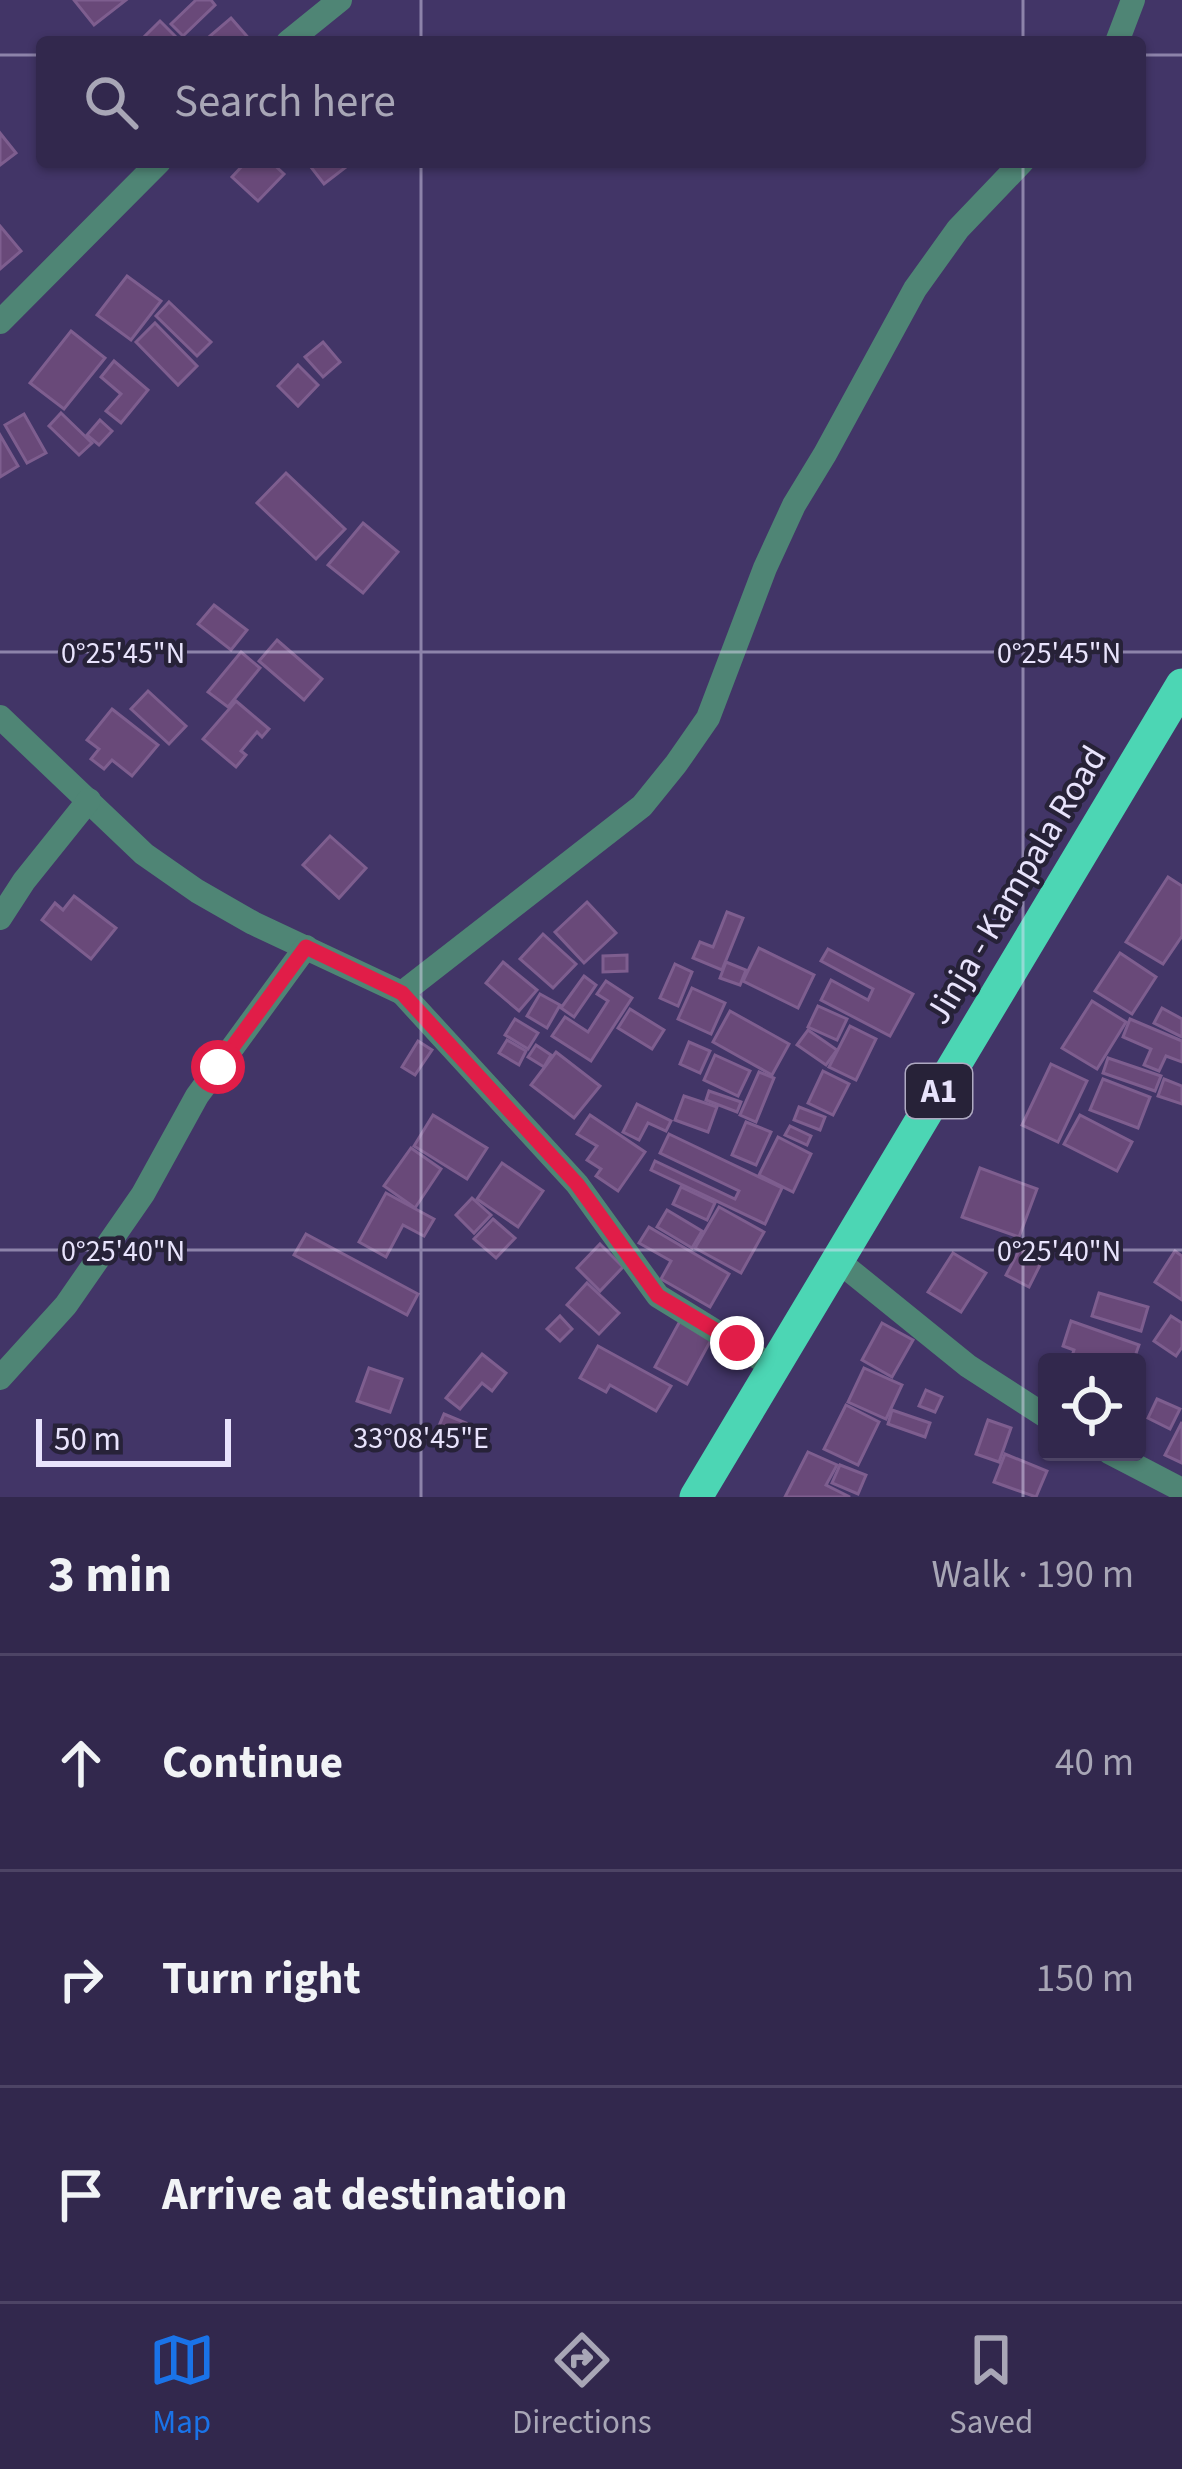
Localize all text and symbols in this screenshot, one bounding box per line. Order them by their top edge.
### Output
search box [36,36,1146,168]
icon: search [78,69,144,135]
text: Search here [174,70,396,134]
text: 0°25'45"N [61,632,185,675]
text: 0°25'45"N [997,632,1121,675]
street label: Jinja - Kampala Road [913,736,1119,1034]
route start [191,1040,245,1094]
road number: A1 [906,1064,972,1118]
text: 0°25'40"N [61,1230,185,1273]
text: 0°25'40"N [997,1230,1121,1273]
route end [710,1316,764,1370]
map controls [1038,1353,1146,1461]
button: locate [1038,1353,1146,1461]
scale bar [36,1413,231,1466]
text: 50 m [54,1416,121,1463]
text: 33°08'45"E [353,1417,489,1460]
text: 3 min [48,1539,172,1611]
text: Walk · 190 m [931,1547,1134,1603]
icon: ahead [48,1730,114,1796]
text: Continue [162,1731,343,1795]
text: 40 m [1055,1735,1134,1791]
icon: right [48,1946,114,2012]
text: Turn right [162,1947,361,2011]
text: 150 m [1036,1951,1134,2007]
icon: arrive [48,2162,114,2228]
text: Arrive at destination [162,2163,567,2227]
tab: Map [149,2327,215,2446]
tab: Directions [512,2327,652,2446]
tab: Saved [949,2327,1033,2446]

